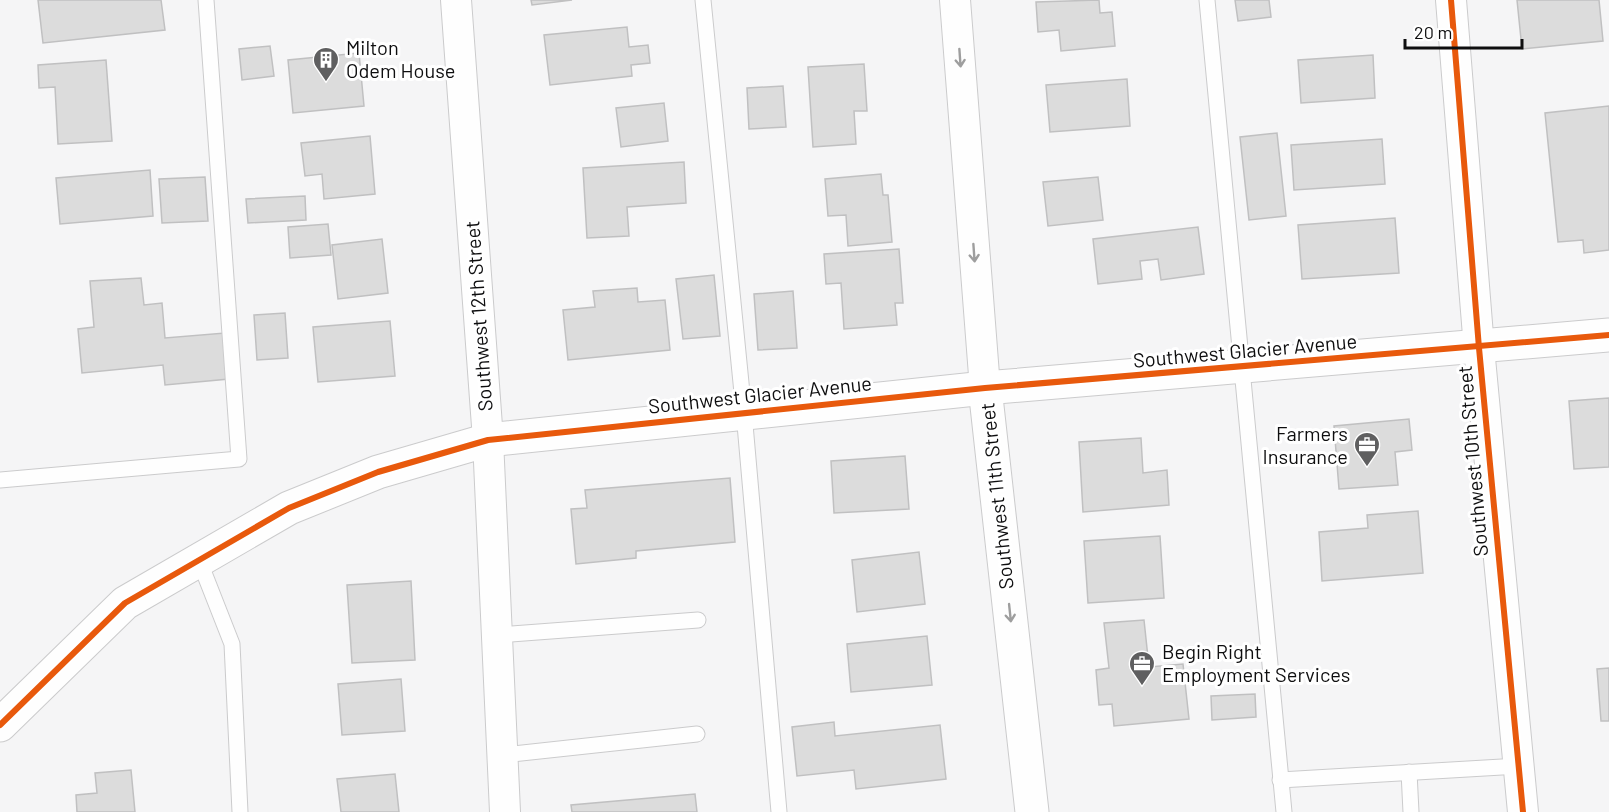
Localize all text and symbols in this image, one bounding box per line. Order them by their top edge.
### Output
scale bar [1405,12,1522,50]
text: 20 m [1414,21,1452,43]
place label: Milton Odem House [346,35,456,82]
building icon: Milton Odem House [311,45,341,83]
one-way arrow [954,48,965,68]
street label: Southwest 12th Street [459,220,497,412]
one-way arrow [969,242,980,262]
street label: Southwest Glacier Avenue [1132,328,1358,372]
street label: Southwest 10th Street [1452,365,1492,558]
street label: Southwest Glacier Avenue [647,370,873,418]
street label: Southwest 11th Street [974,402,1018,591]
place label: Farmers Insurance [1263,421,1348,468]
office icon: Farmers Insurance [1352,430,1382,468]
one-way arrow [1005,603,1016,623]
place label: Begin Right Employment Services [1162,639,1350,686]
office icon: Begin Right Employment Services [1127,649,1157,687]

